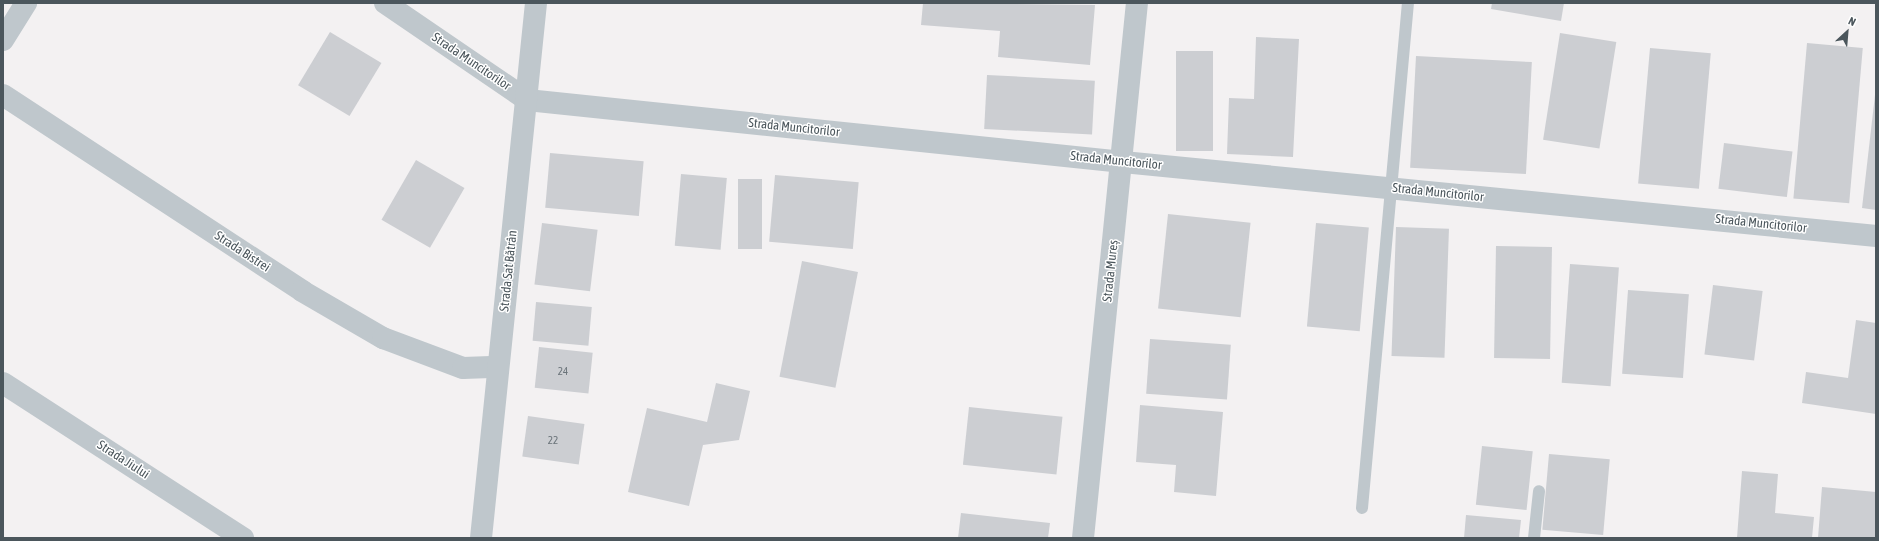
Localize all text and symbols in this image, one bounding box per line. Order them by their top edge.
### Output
north arrow [1827,12,1867,52]
text: N [1847,14,1858,28]
street label: Strada Muncitorilor [429,30,513,94]
street label: Strada Muncitorilor [748,115,840,141]
street label: Strada Muncitorilor [1070,148,1162,174]
street label: Strada Muncitorilor [1392,180,1484,206]
street label: Strada Muncitorilor [1715,211,1807,237]
street label: Strada Bistrei [211,228,273,276]
street label: Strada Sat Bătrân [497,230,521,312]
street label: Strada Mureș [1100,239,1122,303]
house number: 24 [558,364,568,378]
house number: 22 [548,433,558,447]
street label: Strada Jiului [94,437,152,483]

